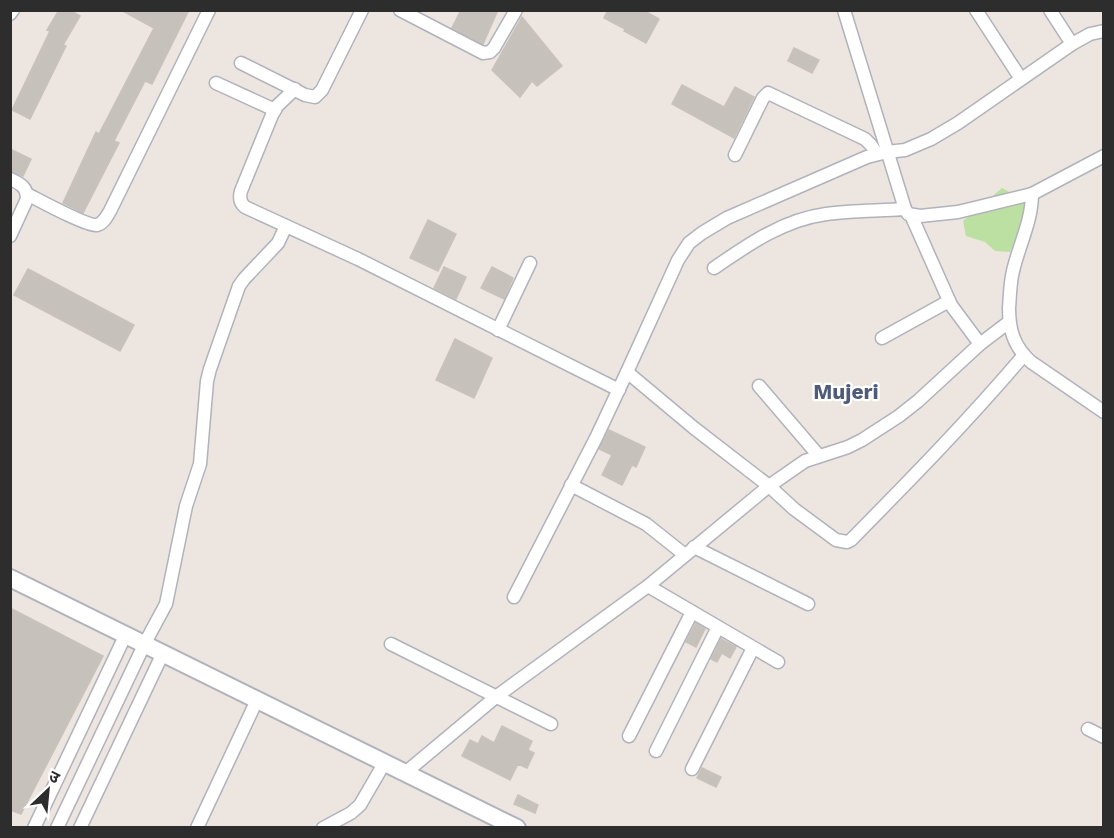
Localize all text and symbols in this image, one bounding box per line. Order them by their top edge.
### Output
district label: Mujeri [813,379,879,404]
north arrow [18,760,78,820]
text: उ [46,766,63,788]

